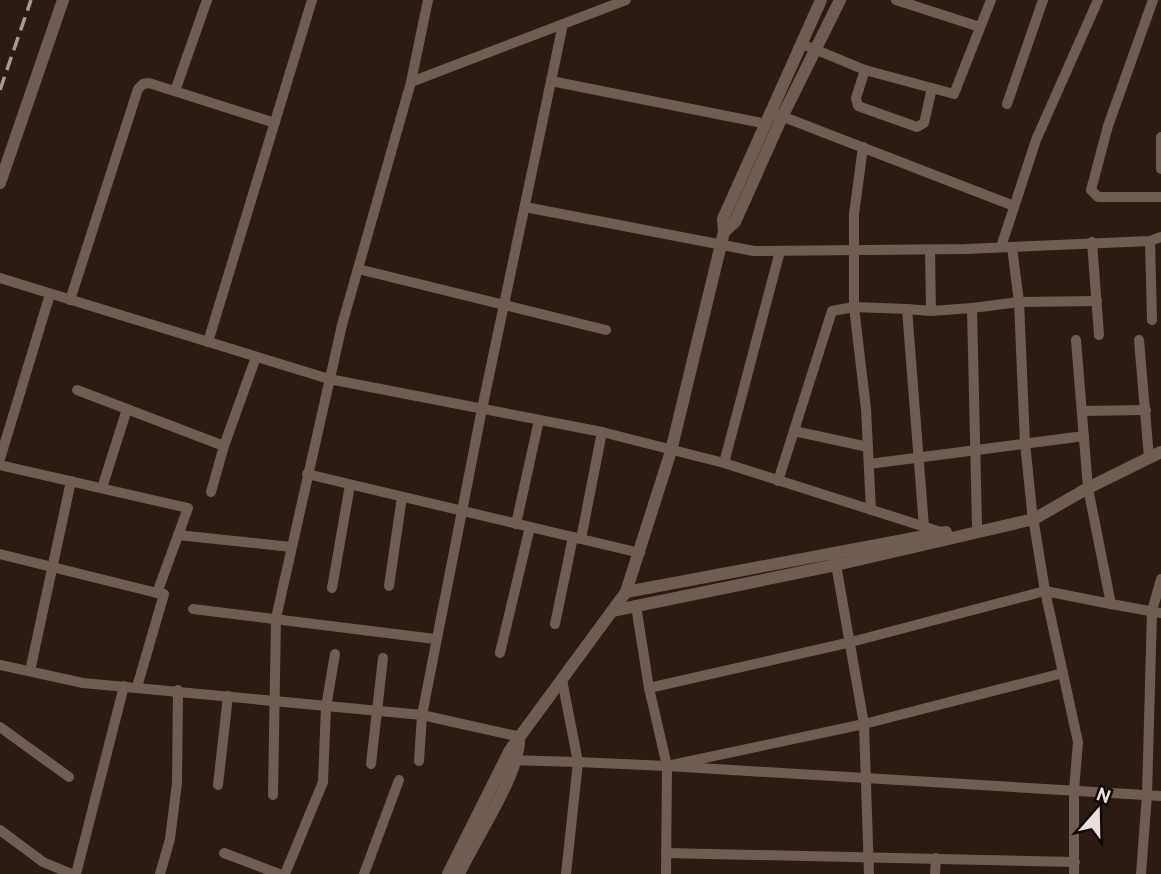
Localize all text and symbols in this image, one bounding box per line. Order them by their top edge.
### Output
north arrow [1063,776,1133,846]
text: N [1093,783,1114,811]

